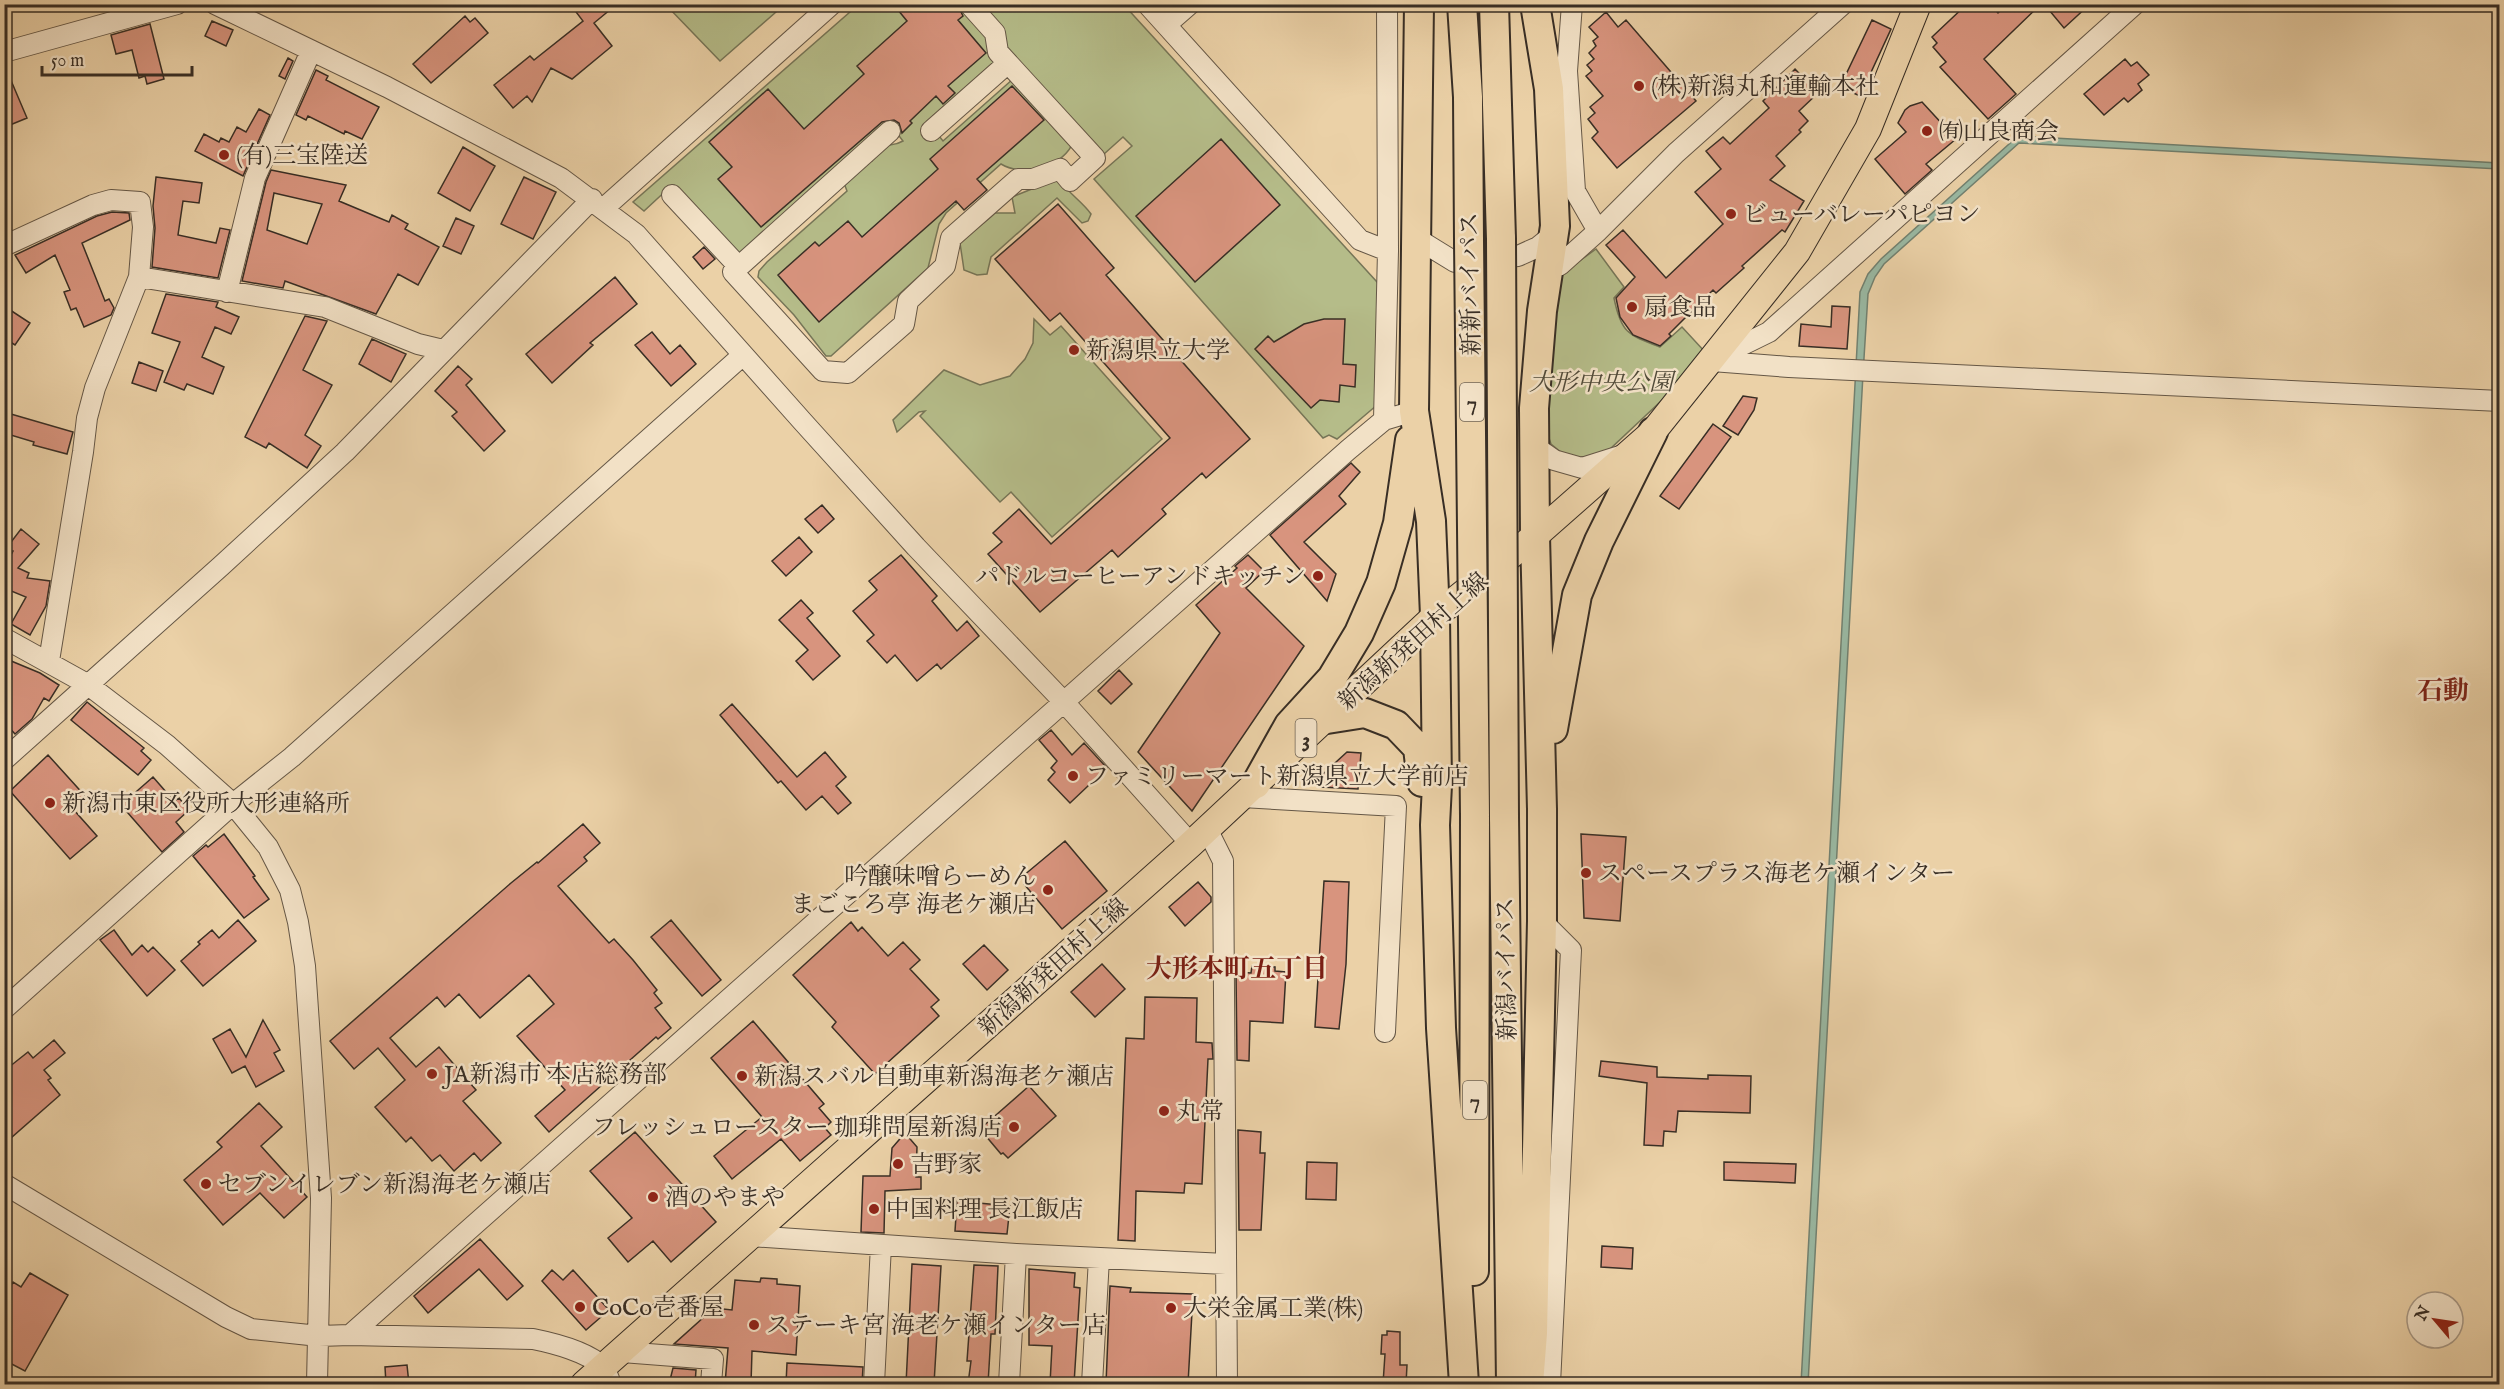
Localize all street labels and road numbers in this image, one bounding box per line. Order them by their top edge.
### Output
street label: 新新バイパス [1455,212,1488,356]
road number: 7 [1460,383,1484,421]
street label: 新潟新発田村上線 [1332,566,1496,718]
road number: 3 [1296,719,1316,757]
street label: 新潟新発田村上線 [972,892,1136,1044]
street label: 新潟バイパス [1491,897,1524,1041]
road number: 7 [1463,1081,1487,1119]

